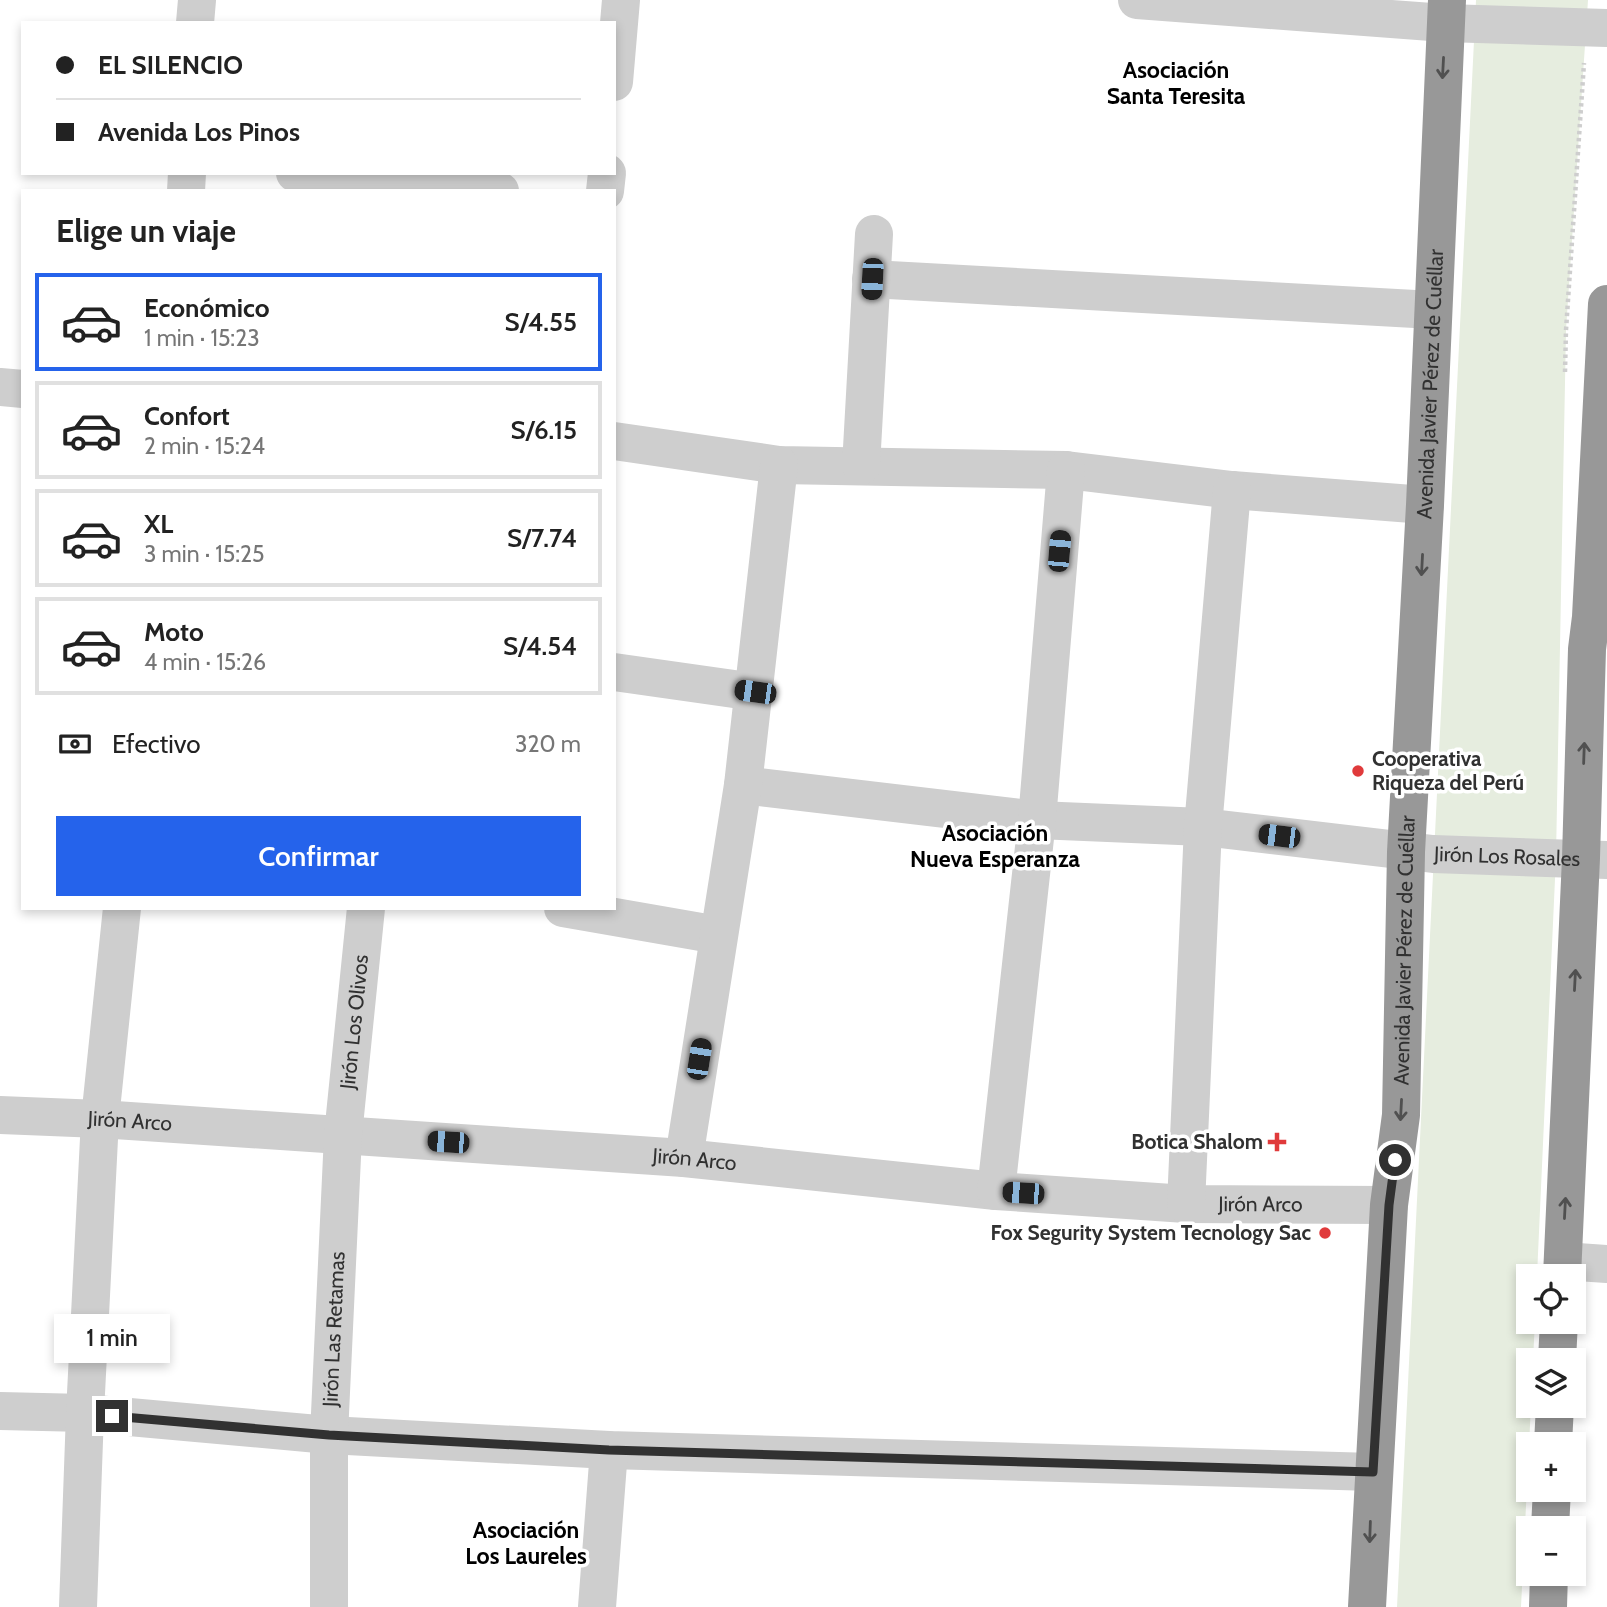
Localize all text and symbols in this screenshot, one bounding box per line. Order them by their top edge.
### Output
text: EL SILENCIO [98,49,243,81]
district label: Asociación Santa Teresita [1107,56,1246,110]
one-way arrow [1437,56,1450,79]
text: Avenida Los Pinos [98,116,300,148]
text: Elige un viaje [56,211,236,250]
street label: Avenida Javier Pérez de Cuéllar [1411,248,1448,520]
car [861,257,884,301]
icon: car [60,291,123,354]
text: Económico [144,292,270,324]
text: S/4.55 [505,306,577,338]
text: 1 min · 15:23 [144,324,260,352]
icon: car [60,399,123,462]
text: Confort [144,400,230,432]
text: S/6.15 [511,414,577,446]
text: 2 min · 15:24 [144,432,265,460]
icon: car [60,507,123,570]
text: XL [144,508,173,540]
text: S/7.74 [507,522,577,554]
car [1047,529,1072,573]
text: 3 min · 15:25 [144,540,265,568]
one-way arrow [1416,553,1429,576]
icon: car [60,615,123,678]
text: Moto [144,616,204,648]
text: S/4.54 [503,630,577,662]
text: 4 min · 15:26 [144,648,266,676]
car [733,679,778,705]
icon: cash [56,725,94,763]
text: Efectivo [112,728,201,760]
text: 320 m [515,730,581,758]
one-way arrow [1577,742,1591,765]
place label: Cooperativa Riqueza del Perú [1372,746,1524,795]
marker: Cooperativa Riqueza del Perú [1350,763,1366,779]
street label: Avenida Javier Pérez de Cuéllar [1389,814,1420,1086]
button: Confirmar [56,816,581,896]
district label: Asociación Nueva Esperanza [910,819,1081,873]
car [1257,823,1302,849]
street label: Jirón Los Rosales [1433,841,1581,871]
street label: Jirón Los Olivos [335,953,373,1091]
one-way arrow [1569,969,1582,992]
car [686,1037,713,1081]
one-way arrow [1394,1098,1407,1121]
street label: Jirón Arco [86,1105,173,1136]
place label: Botica Shalom [1131,1129,1263,1154]
car [427,1130,470,1154]
marker: Botica Shalom [1269,1134,1285,1150]
street label: Jirón Arco [651,1143,738,1175]
route start [1379,1144,1411,1176]
car [1002,1181,1045,1205]
street label: Jirón Arco [1217,1191,1303,1217]
one-way arrow [1559,1197,1572,1219]
place label: Fox Segurity System Tecnology Sac [991,1220,1311,1245]
marker: Fox Segurity System Tecnology Sac [1317,1225,1333,1241]
street label: Jirón Las Retamas [317,1251,350,1408]
map controls [1516,1264,1586,1586]
button: locate [1516,1264,1586,1334]
callout: 1 min [54,1314,170,1364]
text: 1 min [86,1324,138,1352]
button: layers [1516,1348,1586,1418]
route end [96,1400,128,1432]
button: + [1516,1432,1586,1502]
district label: Asociación Los Laureles [465,1516,587,1570]
button: − [1516,1516,1586,1586]
one-way arrow [1364,1521,1377,1544]

